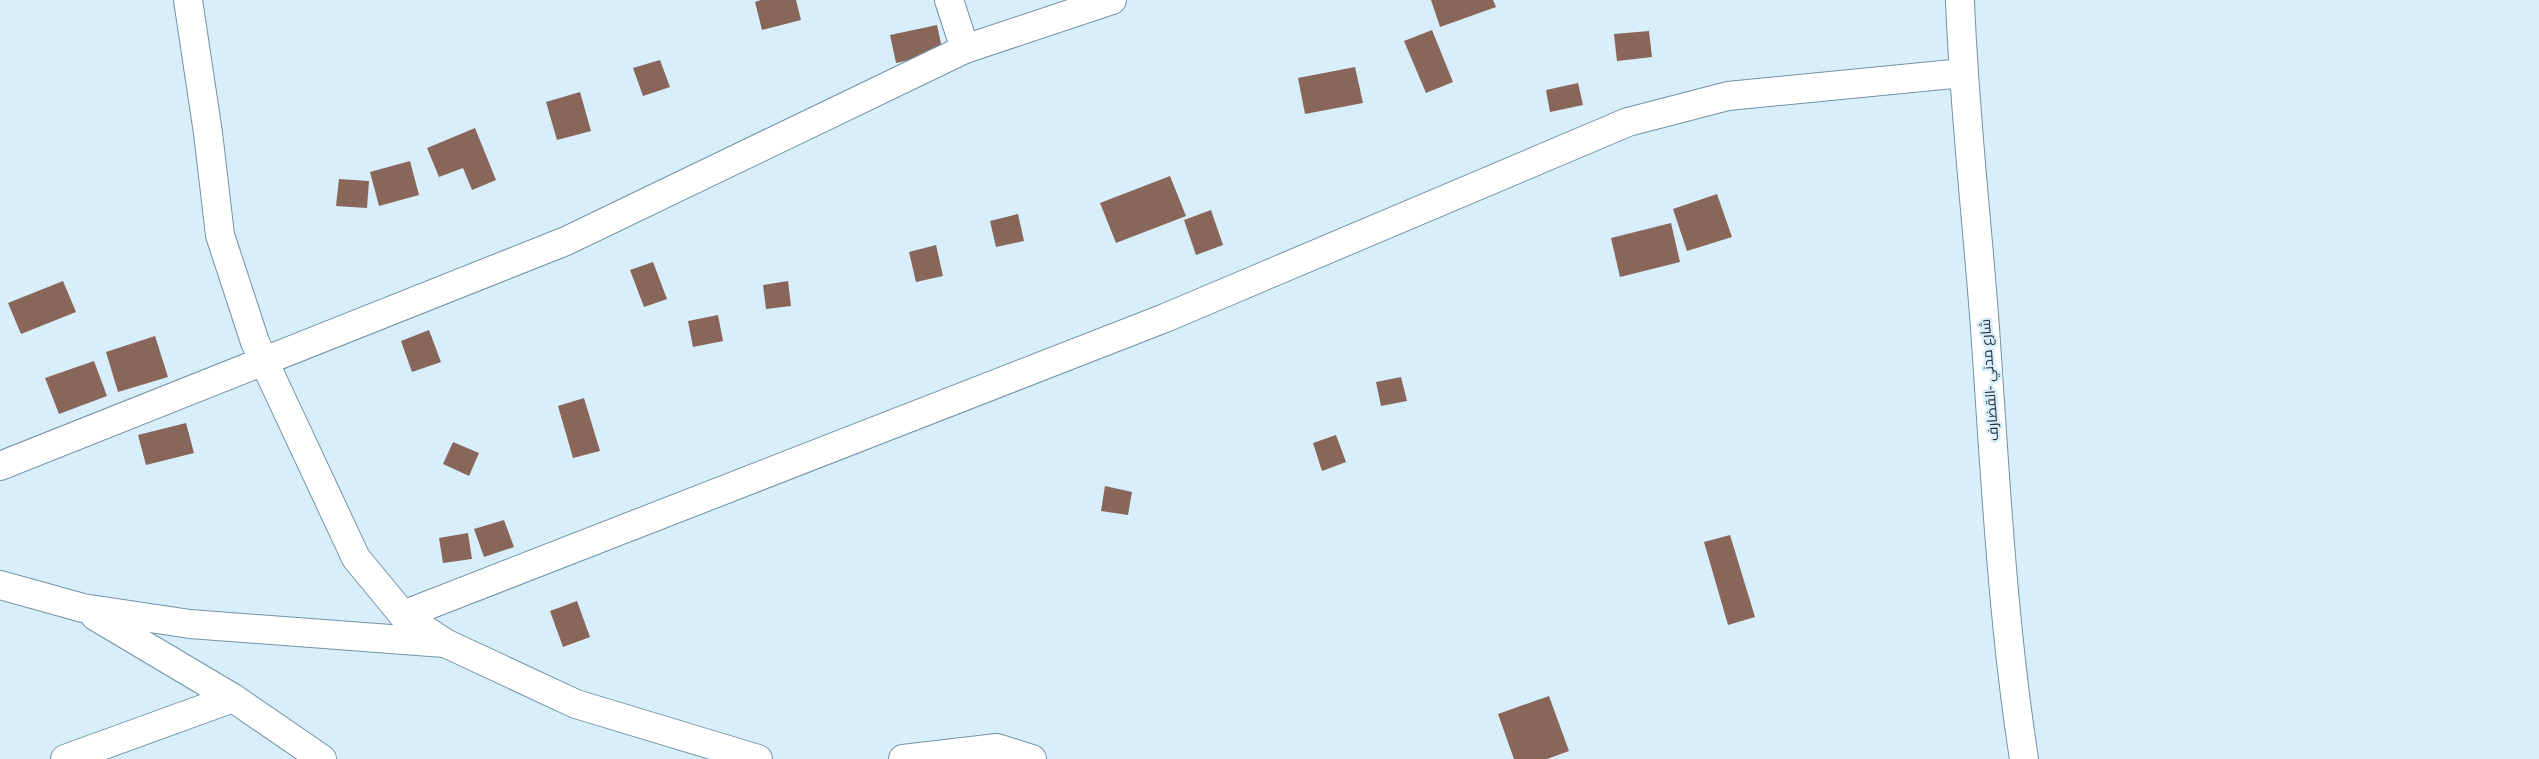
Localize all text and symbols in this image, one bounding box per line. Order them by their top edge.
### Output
street label: شارع مدني -القضارف [1975,318,2005,442]

